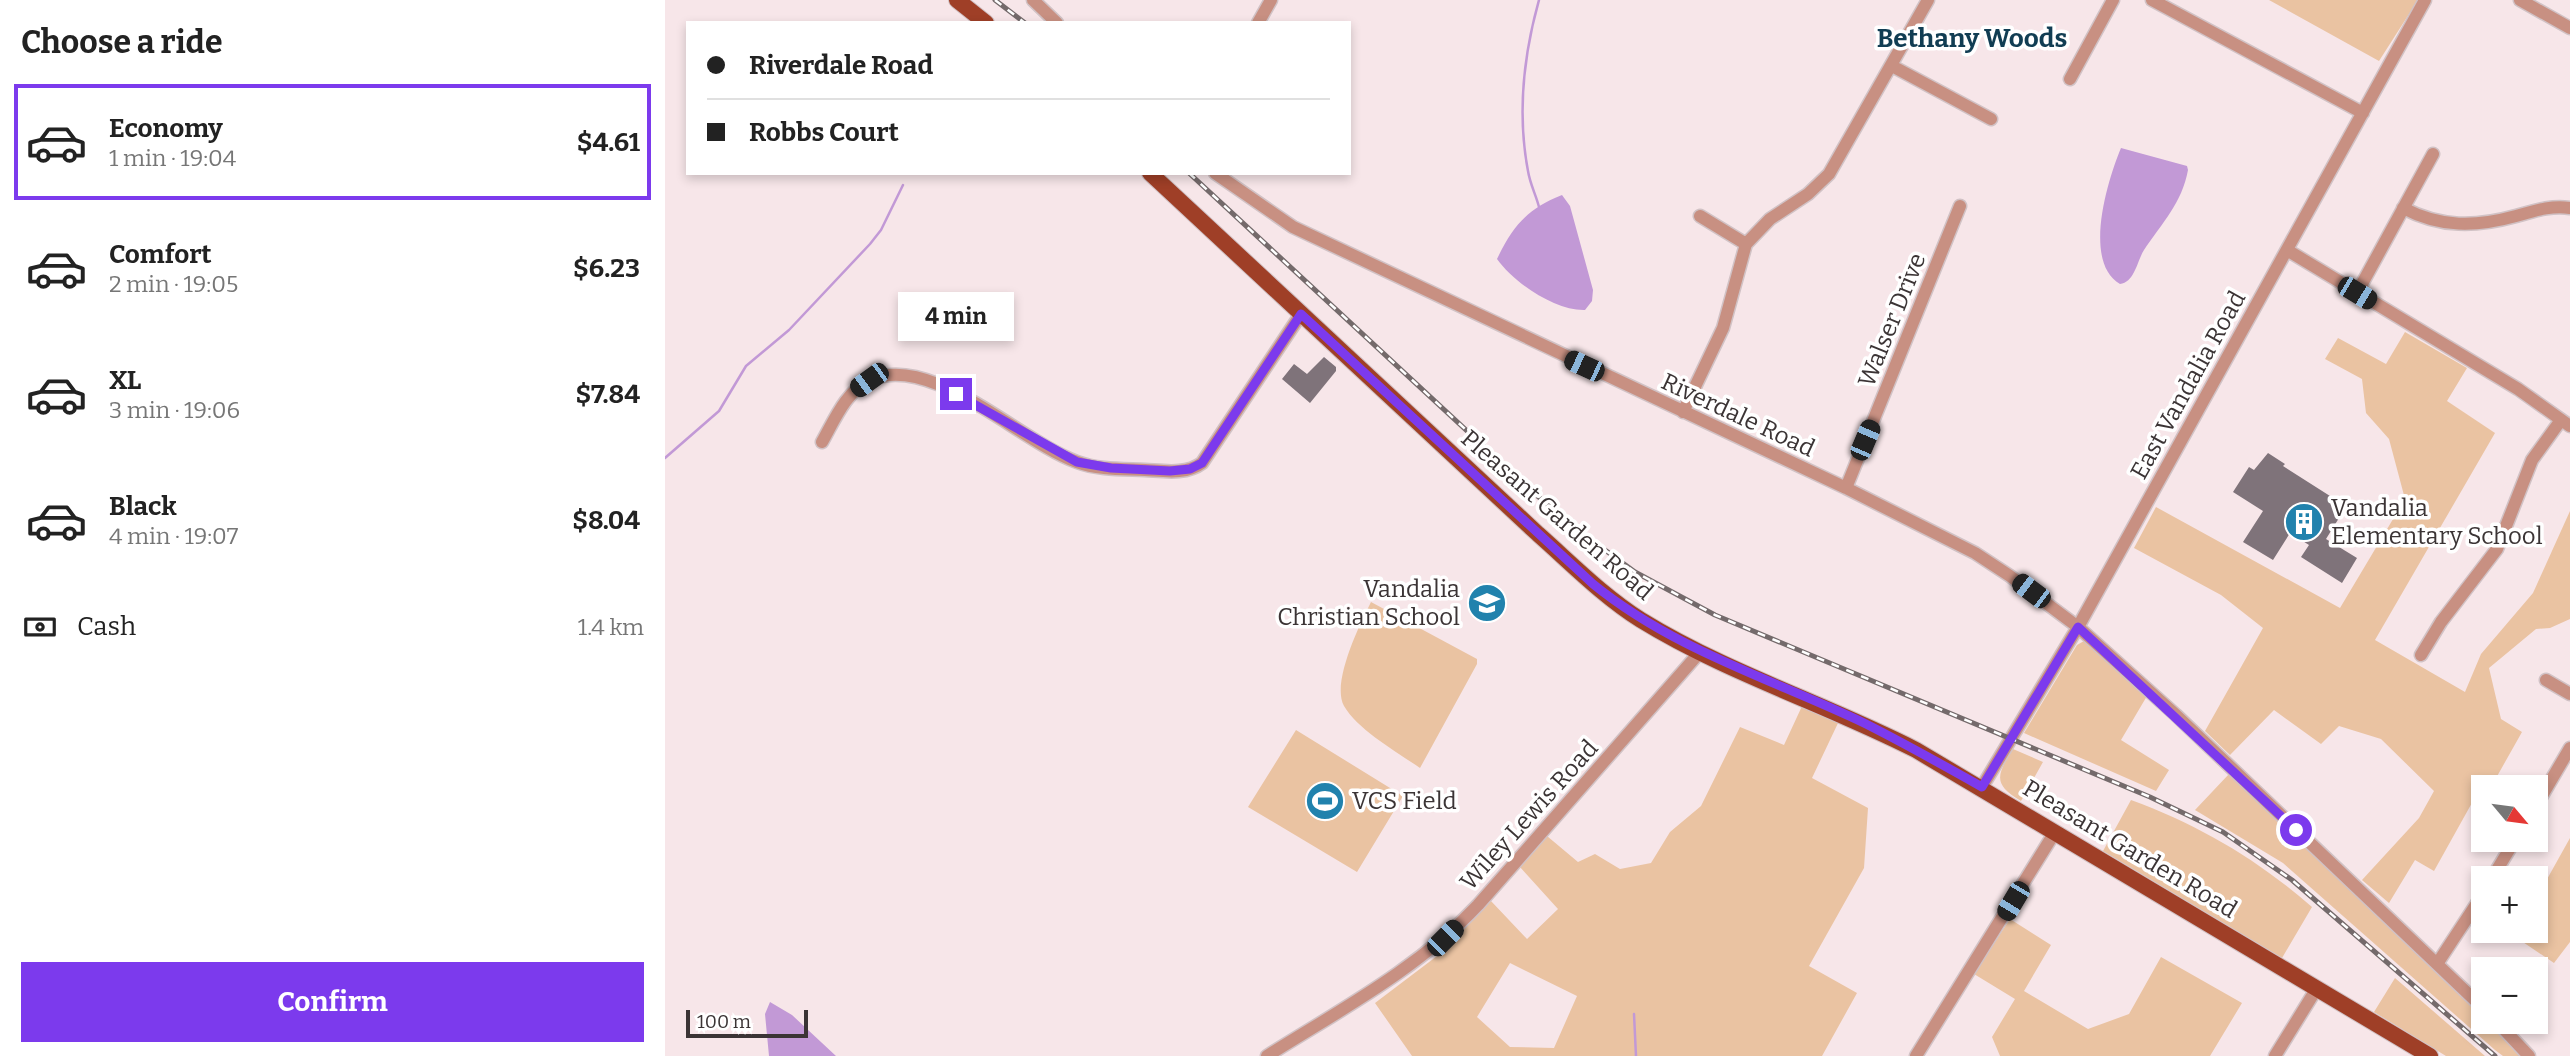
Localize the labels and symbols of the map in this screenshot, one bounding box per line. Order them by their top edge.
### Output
district label: Bethany Woods [1877,23,2067,54]
street label: Walser Drive [1852,249,1932,391]
car [2334,273,2381,313]
street label: East Vandalia Road [2125,286,2251,484]
callout: 4 min [898,292,1014,342]
car [1561,348,1608,384]
car [846,359,893,401]
street label: Riverdale Road [1657,367,1819,463]
route end [940,378,972,410]
car [1848,417,1883,463]
street label: Pleasant Garden Road [1455,424,1659,606]
place label: Vandalia Elementary School [2331,494,2543,550]
building icon: Vandalia Elementary School [2283,501,2325,543]
car [2008,570,2055,612]
place label: Vandalia Christian School [1277,575,1460,631]
school or university icon: Vandalia Christian School [1466,582,1508,624]
street label: Wiley Lewis Road [1454,734,1604,896]
street label: Pleasant Garden Road [2018,774,2242,924]
north arrow [2471,775,2548,852]
sports icon: VCS Field [1304,780,1346,822]
place label: VCS Field [1352,787,1457,815]
route start [2280,814,2312,846]
car [1994,878,2033,924]
car [1423,916,1468,960]
scale bar [686,1007,809,1039]

